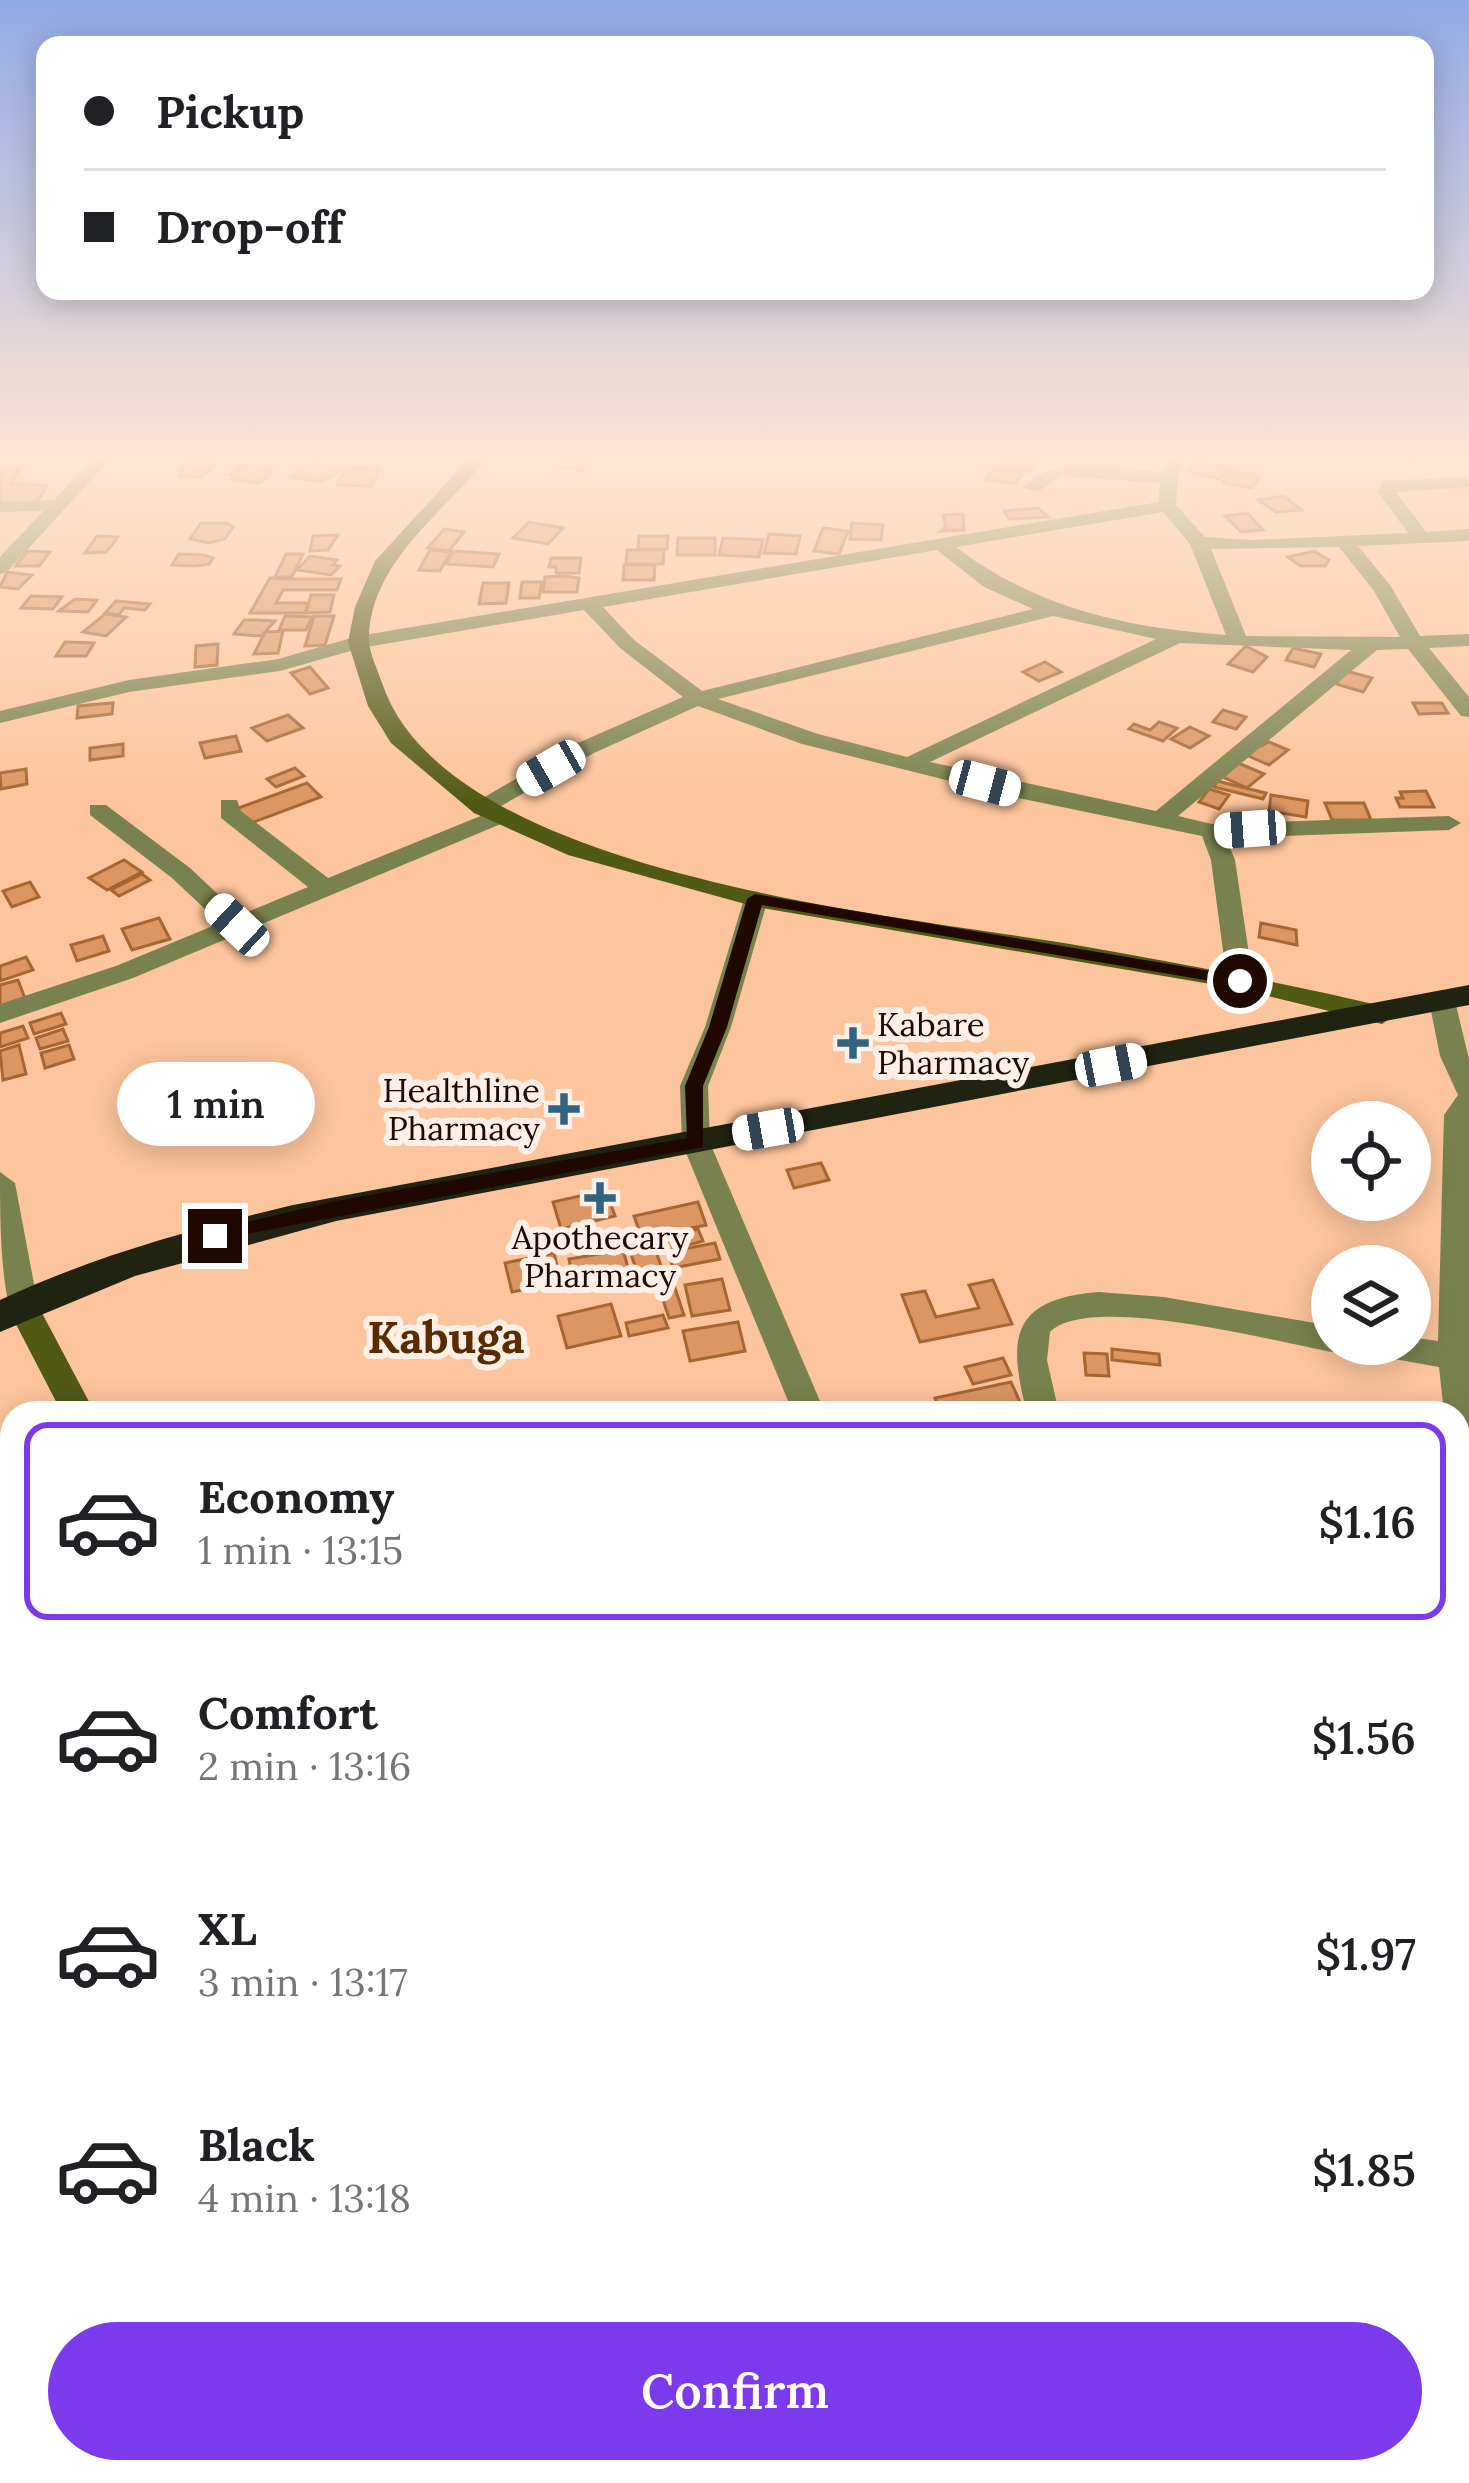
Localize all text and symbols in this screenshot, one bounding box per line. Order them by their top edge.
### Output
text: Pickup [156,83,304,140]
text: Drop-off [156,198,343,255]
car [511,734,591,802]
car [946,756,1024,810]
car [1213,809,1287,849]
car [198,887,276,963]
route start [1213,954,1267,1008]
place label: Kabare Pharmacy [877,1003,1030,1083]
marker: Kabare Pharmacy [840,1030,866,1056]
car [1072,1040,1150,1090]
callout: 1 min [116,1062,314,1146]
place label: Healthline Pharmacy [382,1069,541,1149]
text: 1 min [167,1079,265,1129]
marker: Healthline Pharmacy [551,1096,577,1122]
map controls [1311,1101,1431,1365]
button: locate [1311,1101,1431,1221]
car [729,1105,807,1153]
marker: Apothecary Pharmacy [587,1185,613,1211]
route end [188,1209,242,1263]
place label: Apothecary Pharmacy [511,1216,689,1296]
button: layers [1311,1245,1431,1365]
district label: Kabuga [367,1308,525,1365]
icon: car [54,1467,162,1575]
text: Economy [198,1468,394,1525]
text: $1.16 [1319,1493,1416,1550]
text: 1 min · 13:15 [198,1525,403,1575]
icon: car [54,1683,162,1791]
text: Comfort [198,1684,378,1741]
text: $1.56 [1312,1709,1416,1766]
text: 2 min · 13:16 [198,1741,411,1791]
icon: car [54,1899,162,2007]
text: XL [198,1900,257,1957]
text: $1.97 [1316,1925,1416,1982]
text: 3 min · 13:17 [198,1957,408,2007]
icon: car [54,2115,162,2223]
text: Black [198,2116,315,2173]
text: $1.85 [1312,2141,1416,2198]
text: 4 min · 13:18 [198,2173,411,2223]
button: Confirm [48,2322,1422,2460]

